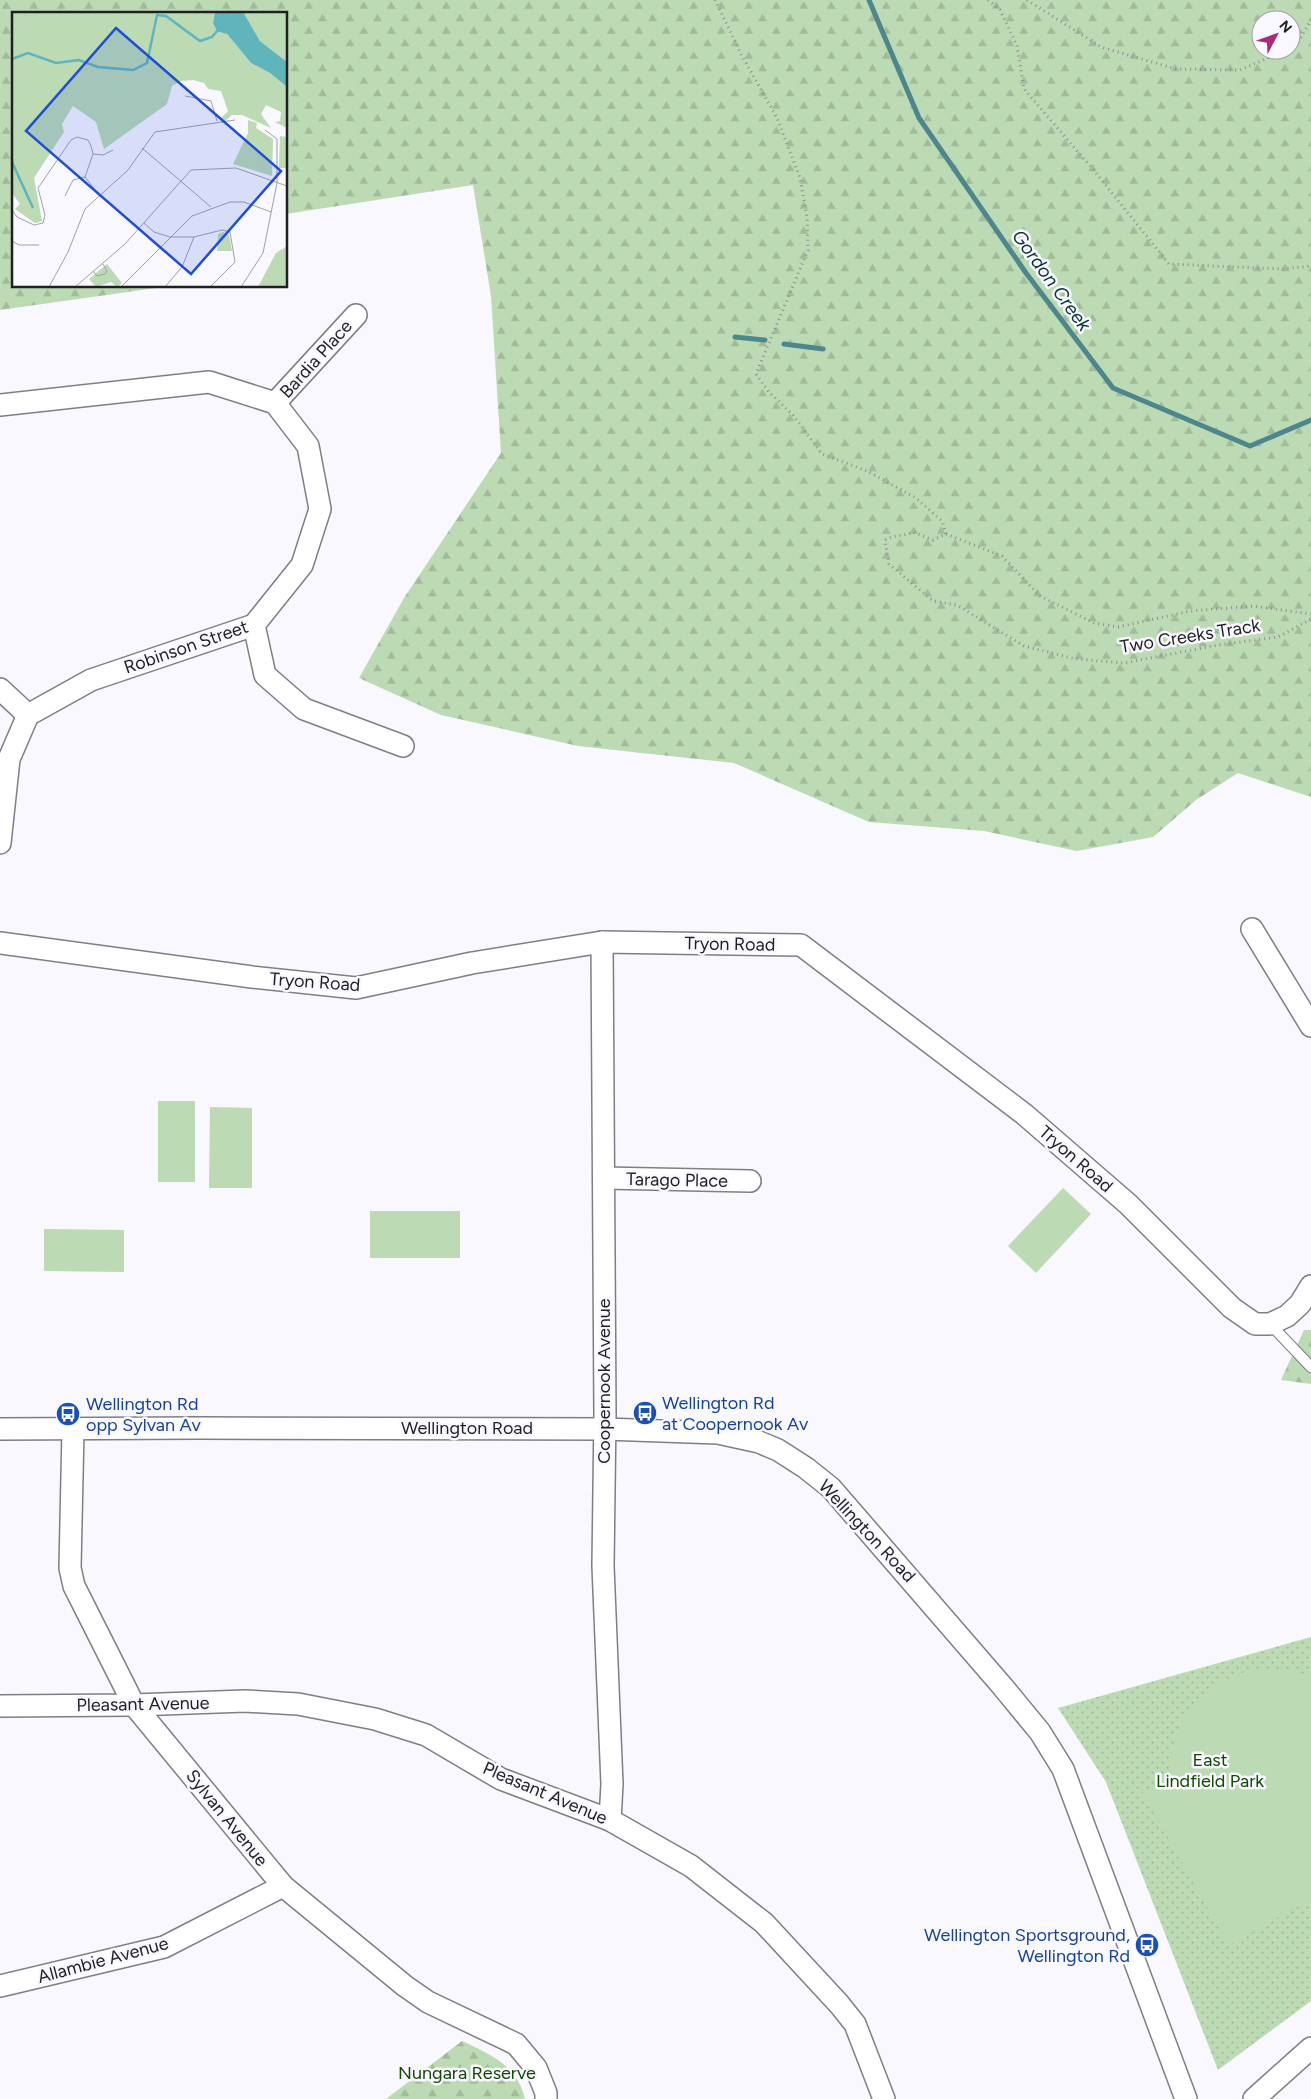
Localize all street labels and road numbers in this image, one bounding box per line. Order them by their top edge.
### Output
street label: Bardia Place [275,315,357,403]
street label: Two Creeks Track [1118,614,1262,658]
street label: Robinson Street [121,615,251,679]
street label: Tryon Road [684,932,776,956]
street label: Tryon Road [269,968,361,996]
street label: Tryon Road [1035,1121,1117,1197]
street label: Tarago Place [626,1168,728,1192]
street label: Coopernook Avenue [593,1298,615,1464]
street label: Wellington Road [401,1417,533,1439]
street label: Wellington Road [814,1475,920,1587]
street label: Pleasant Avenue [76,1692,210,1716]
street label: Pleasant Avenue [479,1757,611,1829]
street label: Sylvan Avenue [181,1765,273,1871]
street label: Allambie Avenue [35,1932,171,1988]

